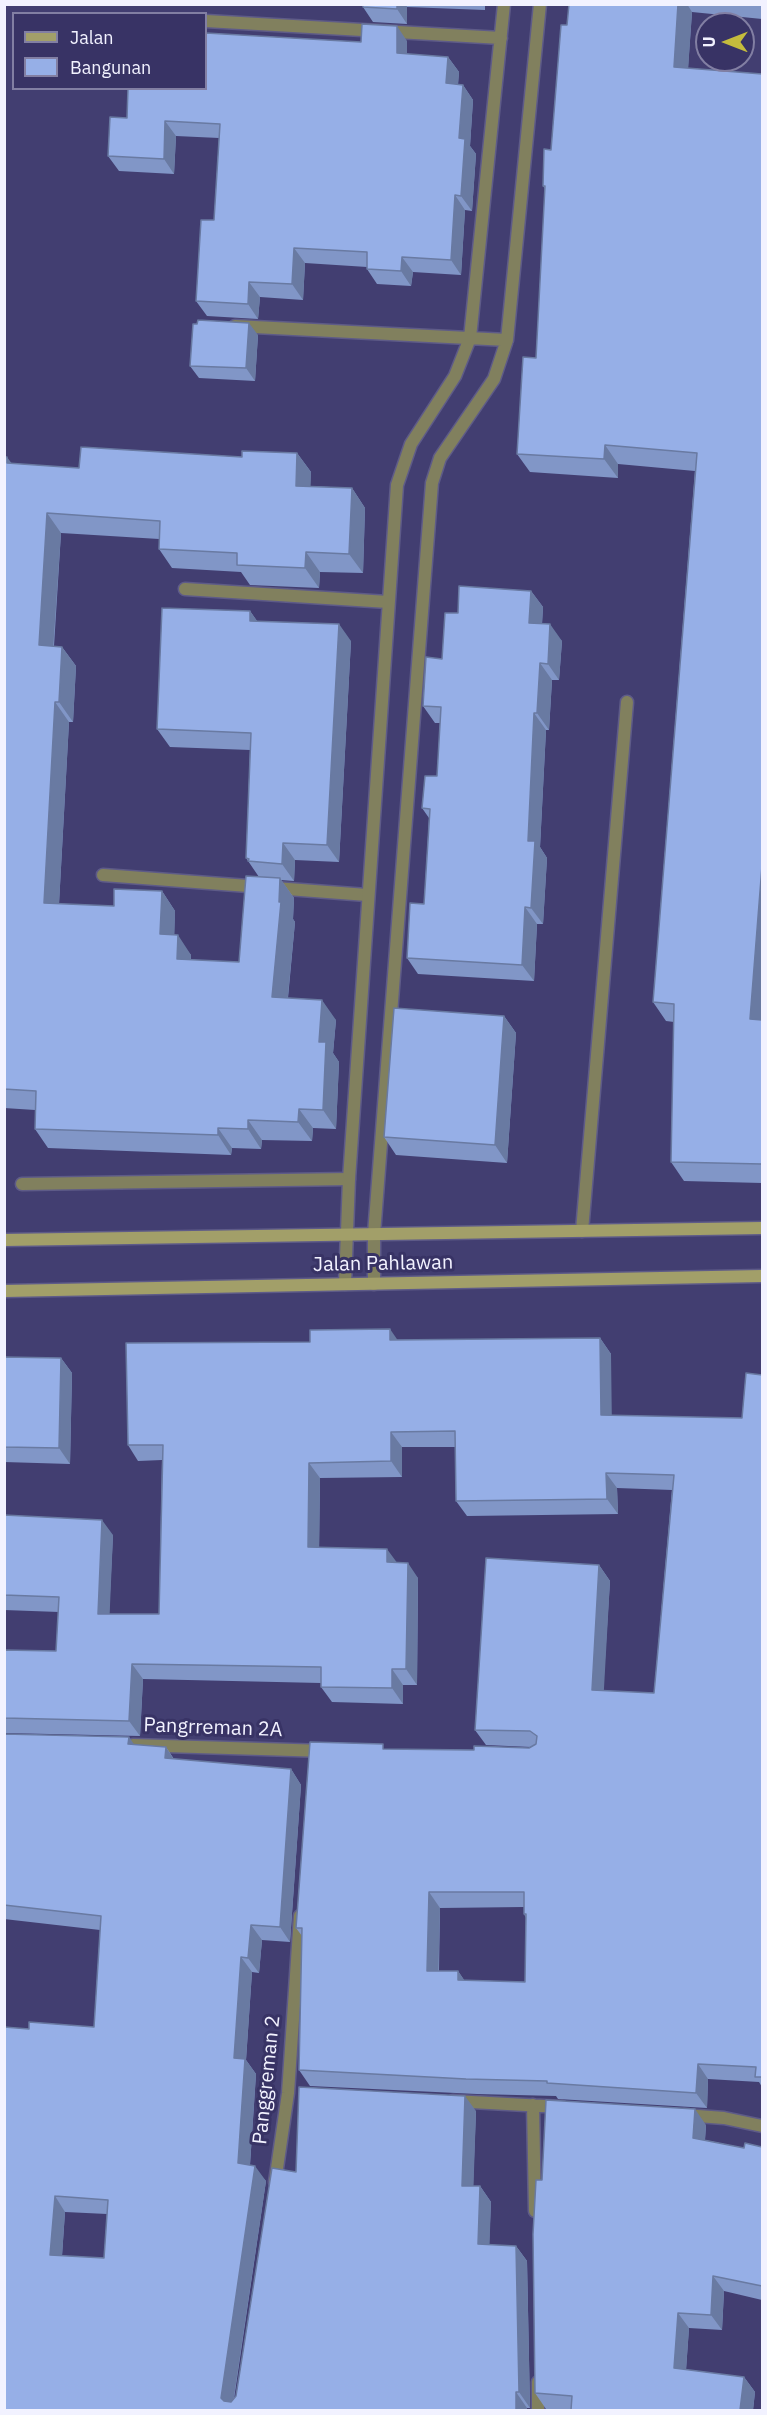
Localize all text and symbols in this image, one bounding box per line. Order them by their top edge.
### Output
legend [12,12,207,90]
north arrow [695,12,755,72]
text: Jalan [70,26,114,49]
text: U [699,36,719,48]
text: Bangunan [70,56,151,79]
street label: Jalan Pahlawan [313,1251,453,1277]
street label: Pangrreman 2A [143,1714,283,1742]
street label: Panggreman 2 [248,2014,286,2146]

